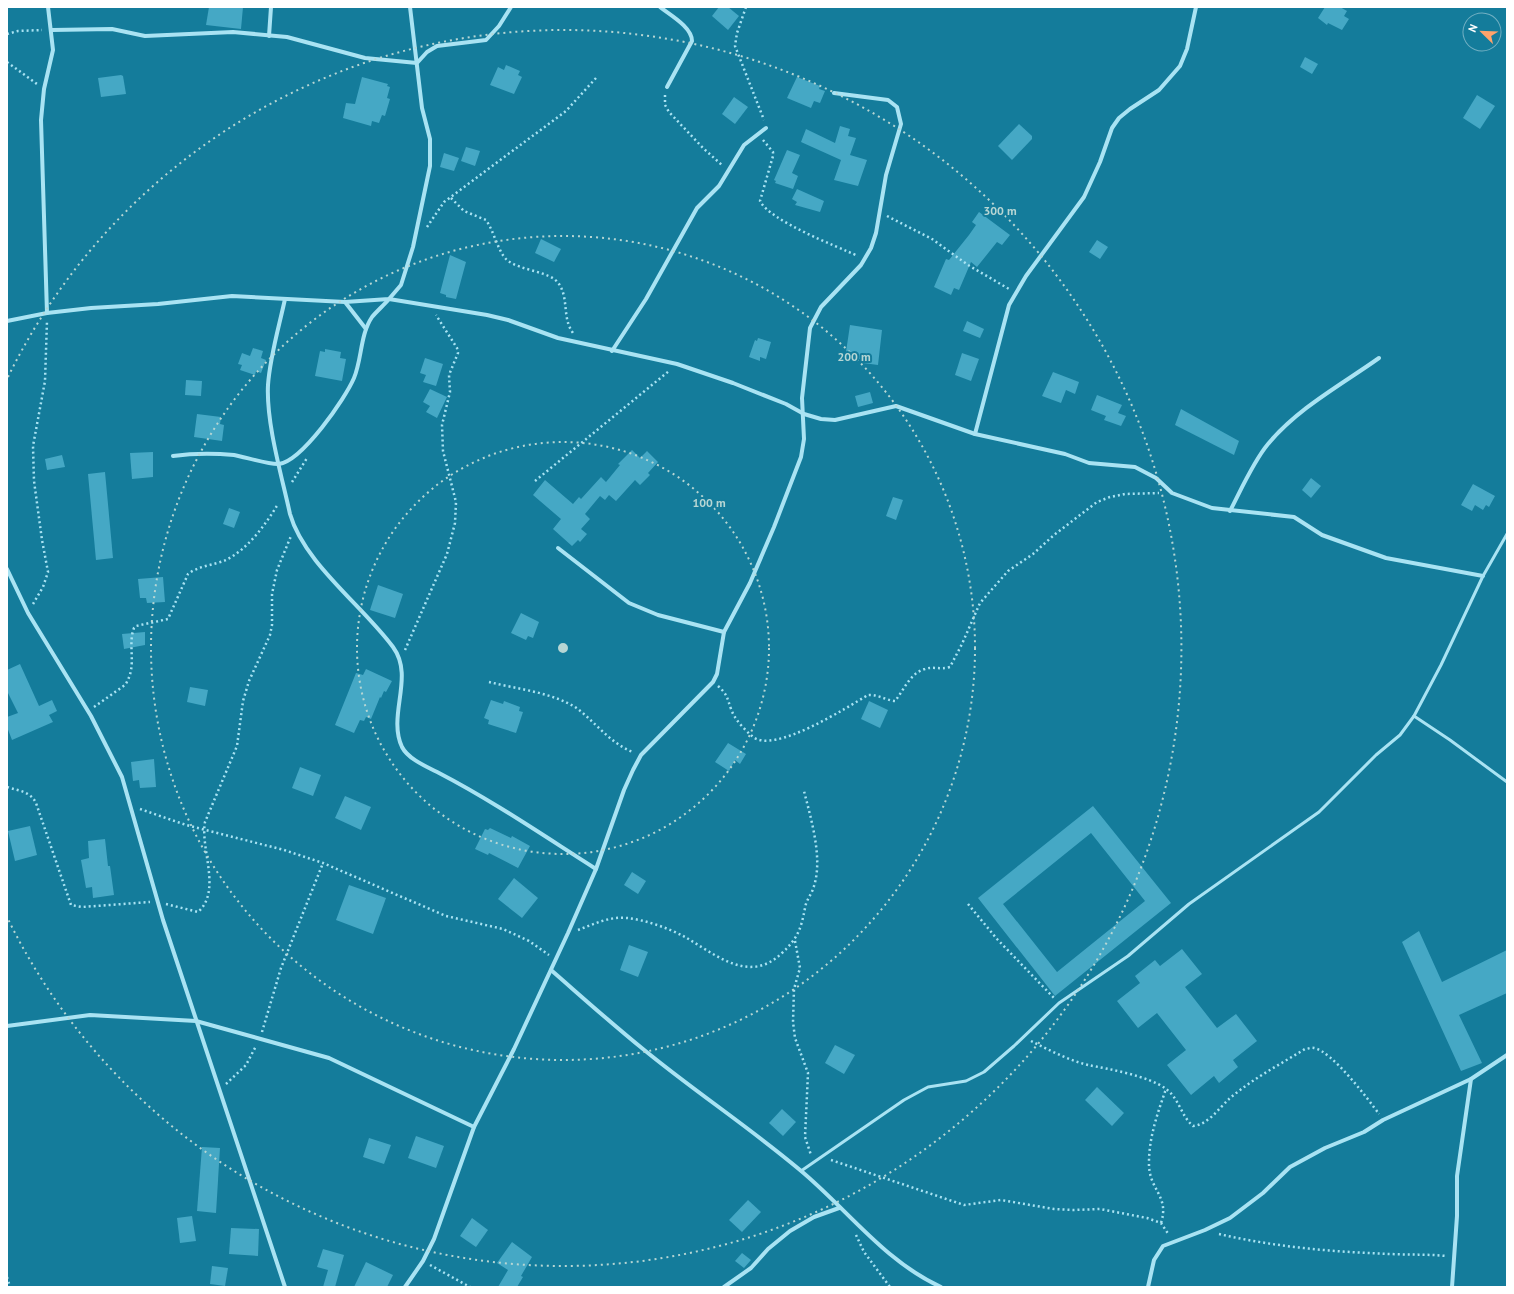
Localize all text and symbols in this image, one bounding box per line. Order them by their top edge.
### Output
north arrow [1462,12,1502,52]
text: N [1465,22,1481,34]
text: 300 m [983,203,1017,218]
text: 200 m [837,349,871,364]
text: 100 m [692,495,726,510]
centre of rings [556,641,570,655]

